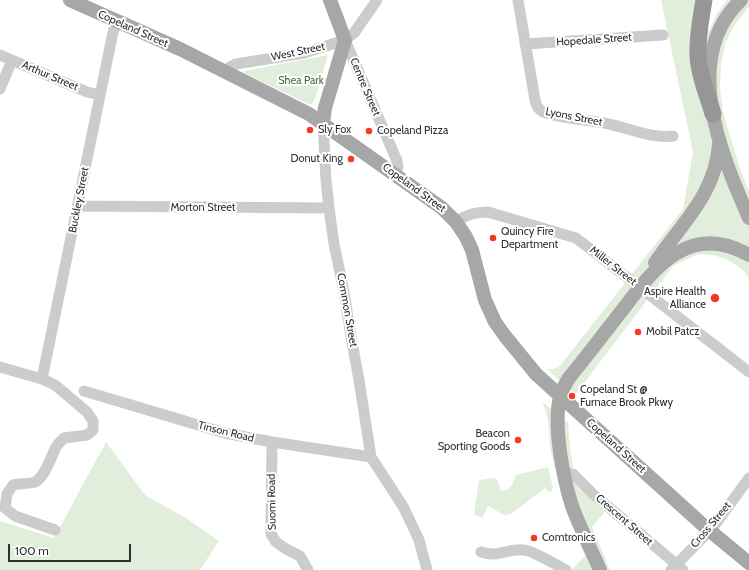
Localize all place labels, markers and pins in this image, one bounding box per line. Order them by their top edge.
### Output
place label: Sly Fox [318,123,351,137]
place label: Copeland Pizza [377,124,448,138]
marker: Sly Fox [305,125,315,135]
marker: Copeland Pizza [364,126,374,136]
place label: Donut King [290,152,343,166]
marker: Donut King [346,154,356,164]
place label: Quincy Fire Department [501,225,558,251]
marker: Quincy Fire Department [488,233,498,243]
place label: Aspire Health Alliance [644,285,706,311]
marker: Aspire Health Alliance [709,292,721,304]
place label: Mobil Patcz [646,325,700,339]
marker: Mobil Patcz [633,327,643,337]
place label: Copeland St @ Furnace Brook Pkwy [580,383,673,409]
marker: Copeland St @ Furnace Brook Pkwy [567,391,577,401]
place label: Beacon Sporting Goods [438,427,510,453]
marker: Beacon Sporting Goods [513,435,523,445]
place label: Comtronics [542,531,595,545]
marker: Comtronics [529,533,539,543]

